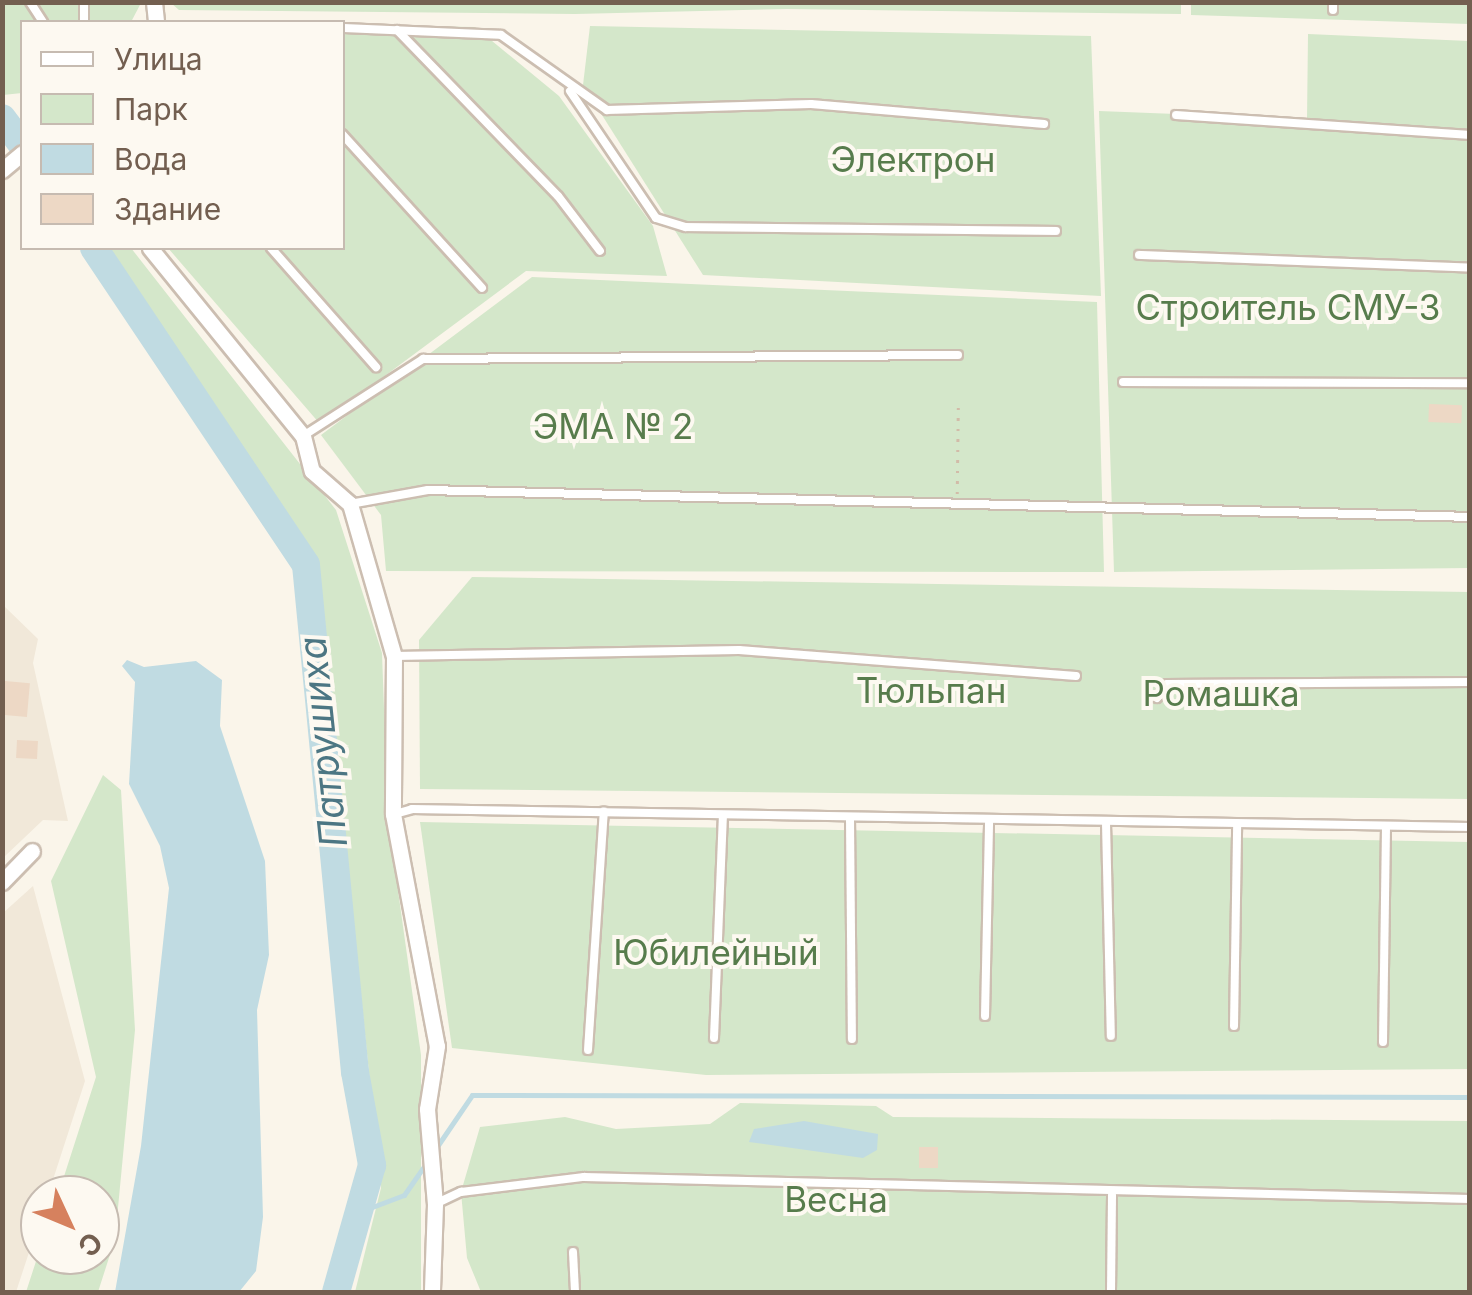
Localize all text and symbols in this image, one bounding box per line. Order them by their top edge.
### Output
legend [20,20,345,250]
text: Улица [114,41,203,77]
text: Парк [114,91,188,127]
park label: Электрон [830,138,996,180]
text: Вода [114,141,187,177]
text: Здание [114,191,221,227]
park label: Строитель СМУ-3 [1136,286,1440,328]
park label: ЭМА № 2 [533,405,693,447]
water label: Патрушиха [289,634,357,850]
park label: Тюльпан [856,669,1006,711]
park label: Ромашка [1142,672,1300,714]
park label: Юбилейный [613,931,819,973]
north arrow [20,1175,120,1275]
park label: Весна [784,1178,888,1220]
text: С [71,1225,110,1264]

